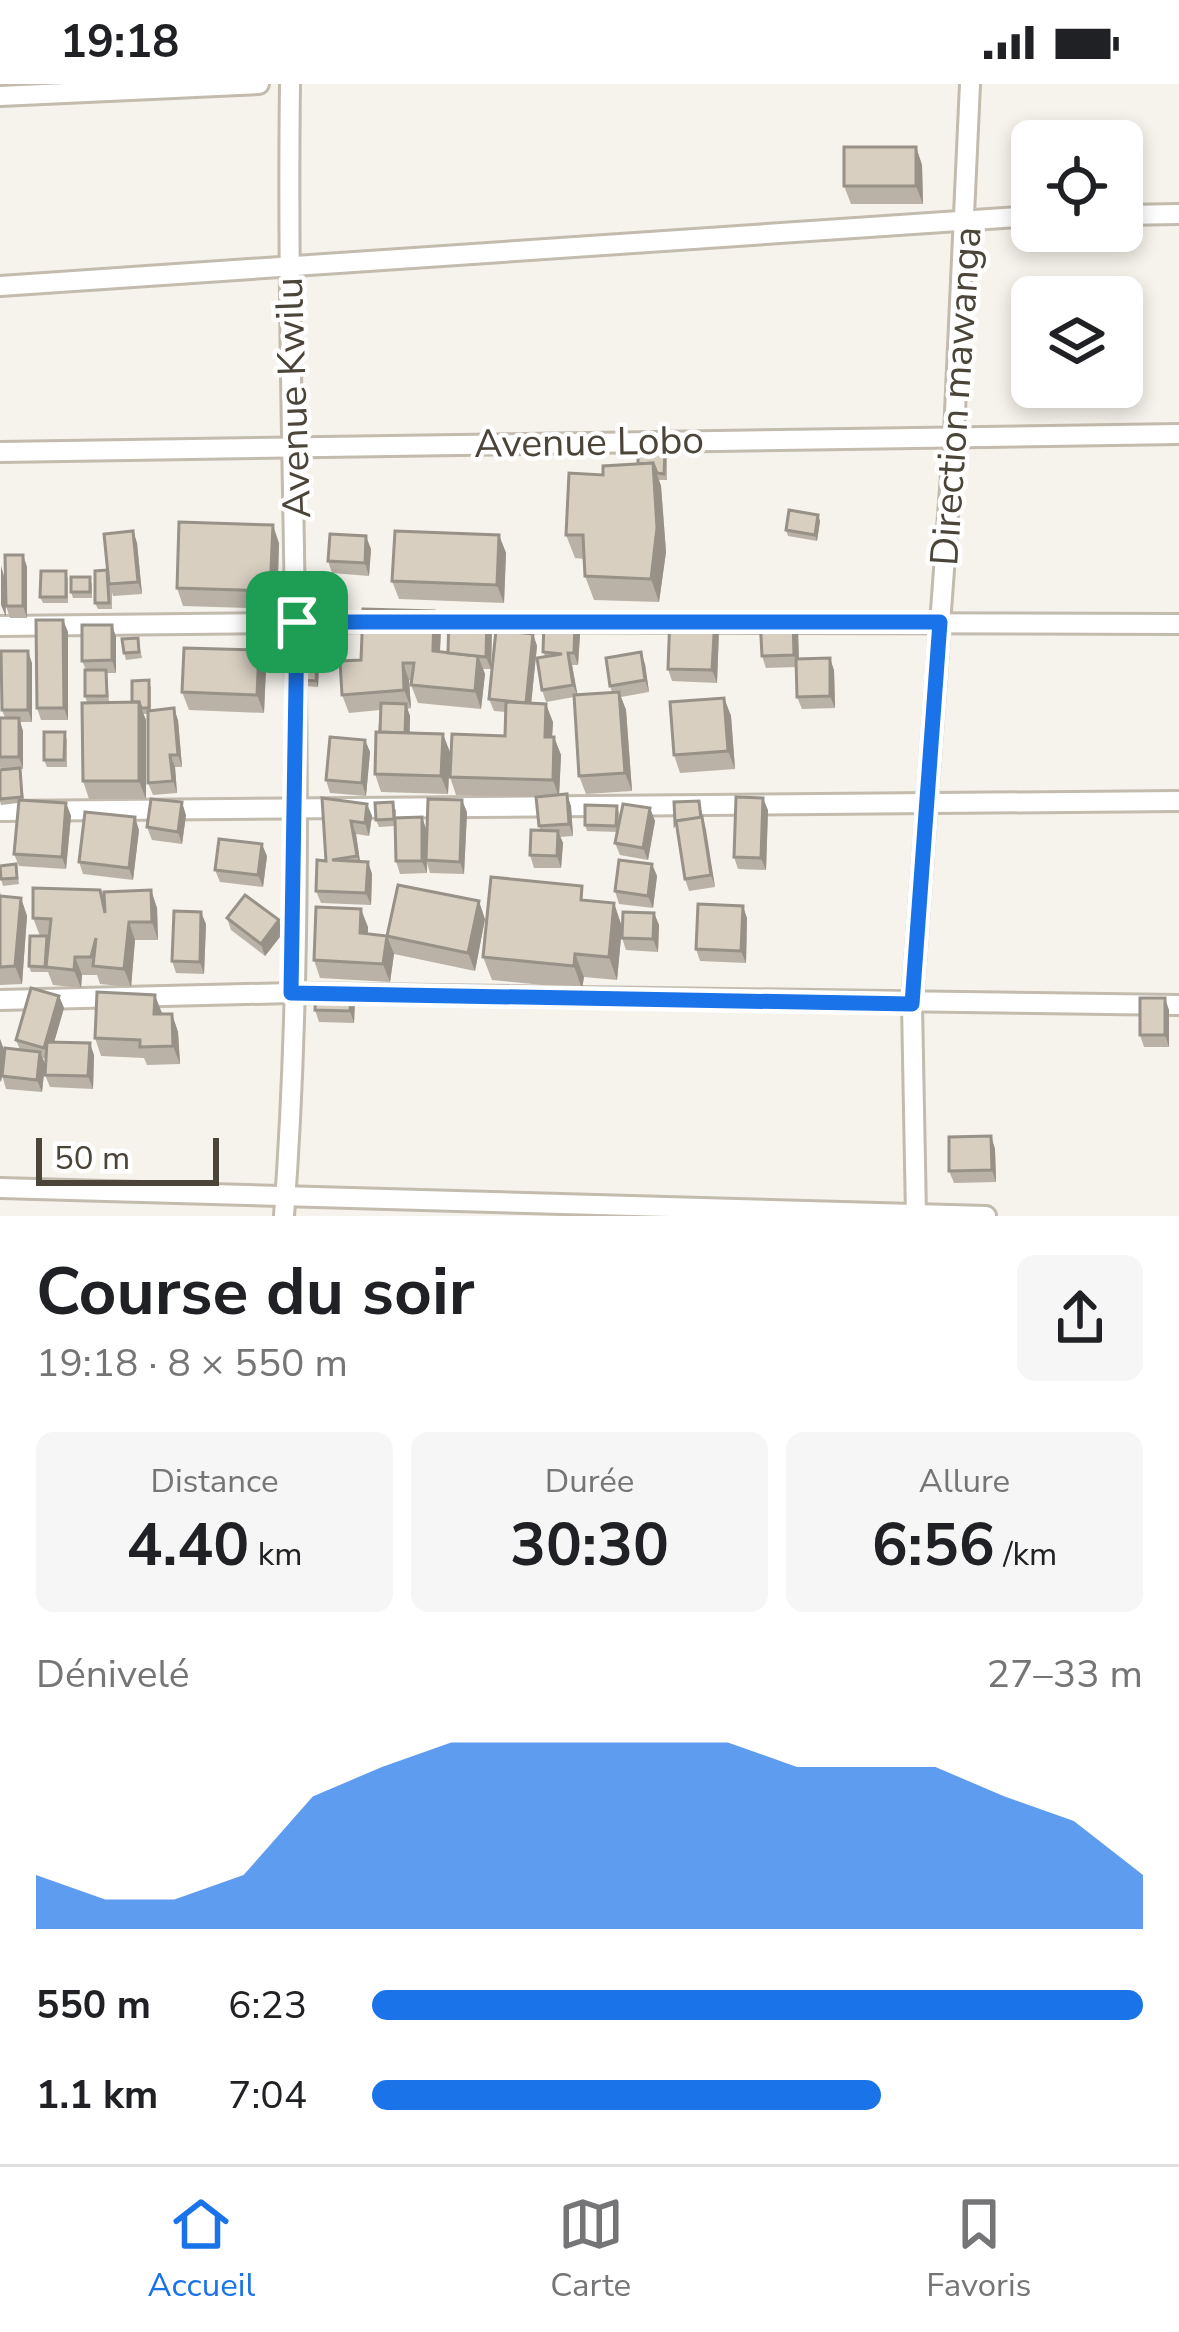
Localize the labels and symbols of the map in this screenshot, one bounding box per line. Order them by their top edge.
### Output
street label: Direction mawanga [918,225,995,567]
street label: Avenue Kwilu [263,276,324,519]
street label: Avenue Lobo [474,414,704,471]
pin [246,571,348,673]
scale bar [36,1132,219,1185]

